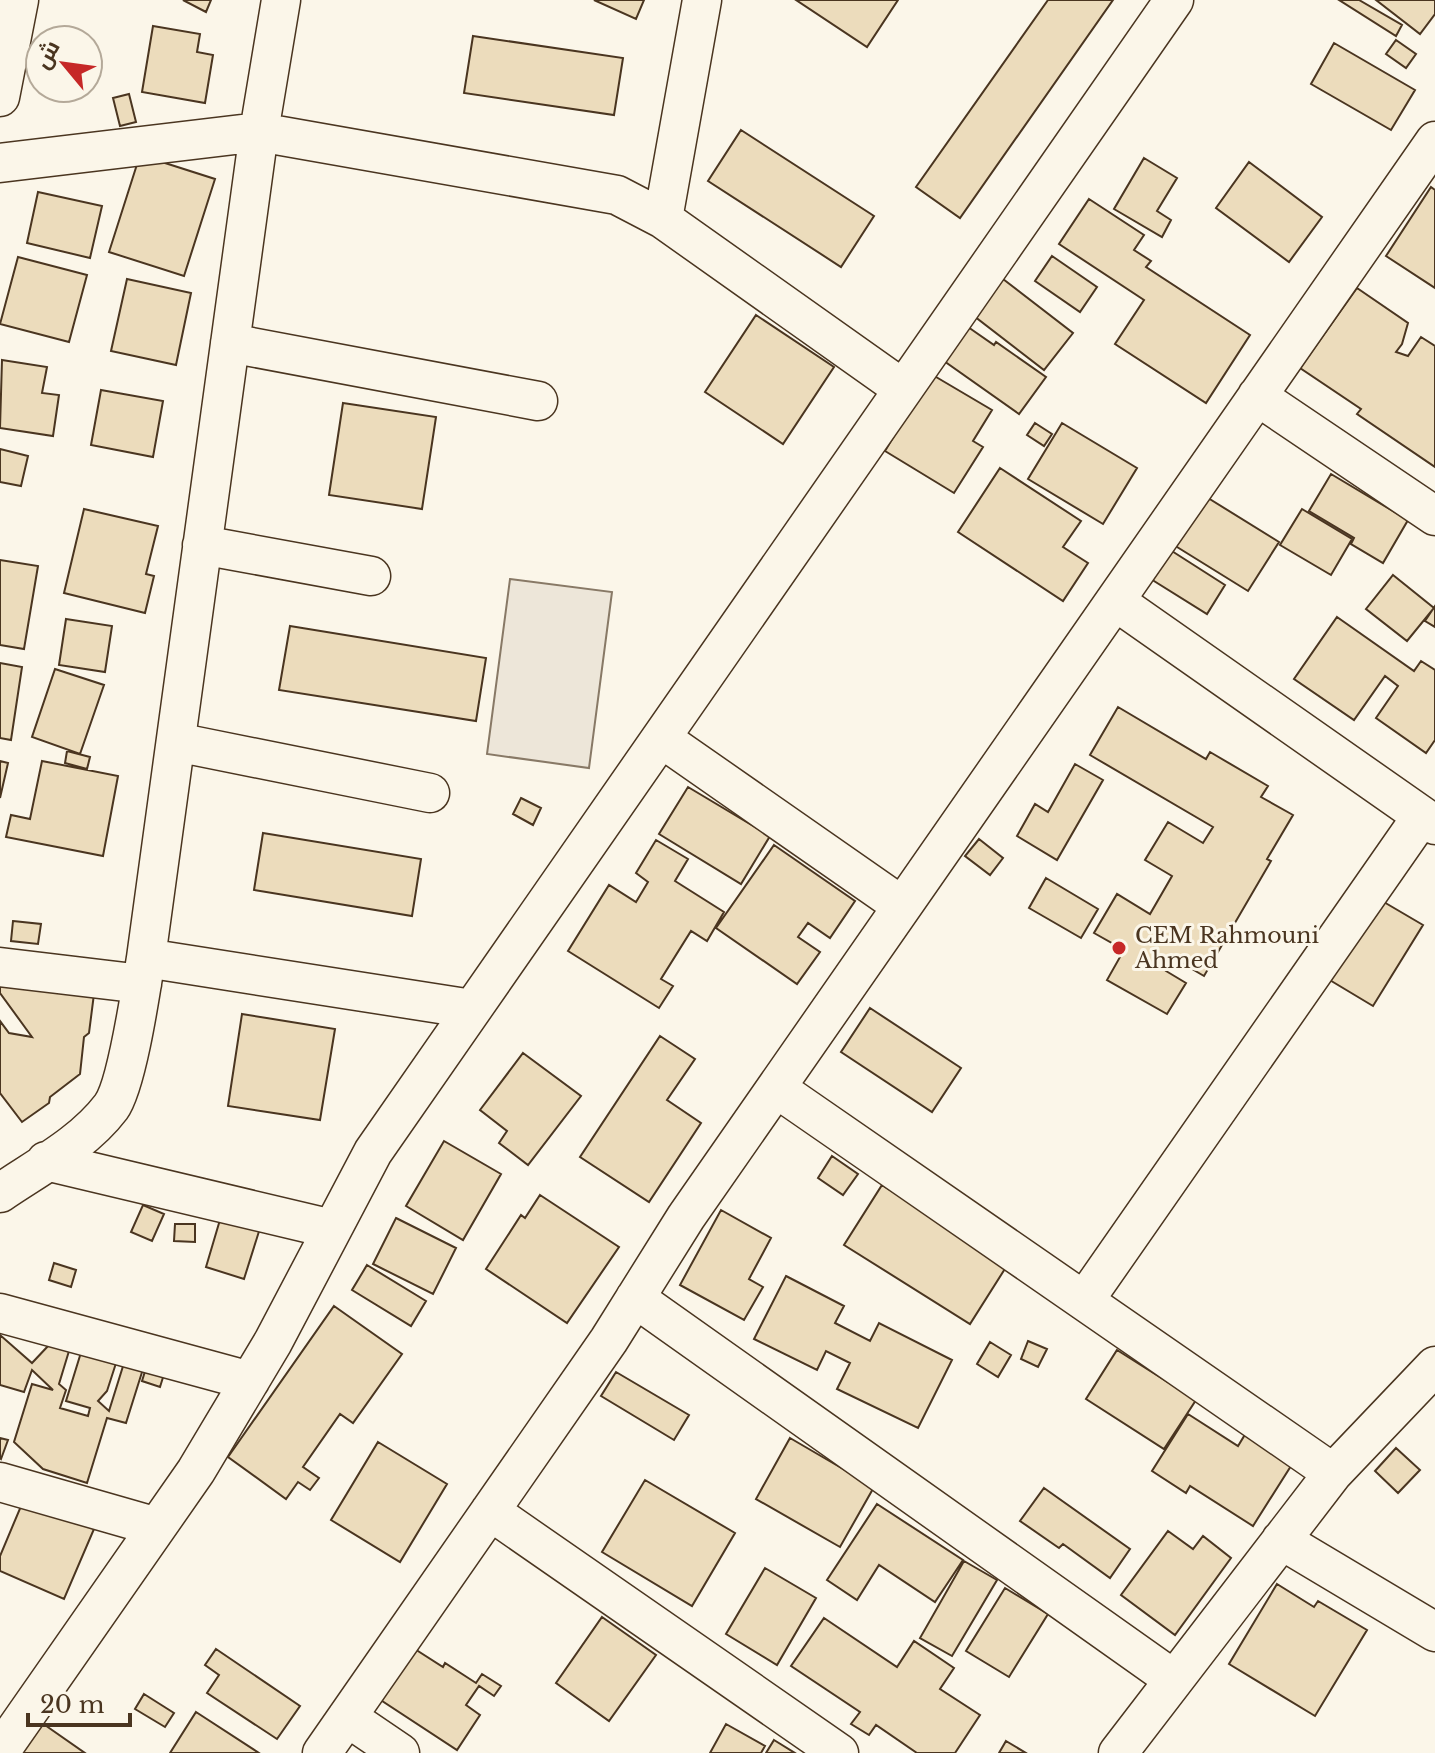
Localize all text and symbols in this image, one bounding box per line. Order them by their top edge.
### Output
north arrow [24,24,104,104]
text: ش [28,36,66,73]
place label: CEM Rahmouni Ahmed [1134,922,1319,974]
marker: CEM Rahmouni Ahmed [1110,939,1128,957]
scale bar [28,1677,130,1727]
text: 20 m [40,1690,105,1719]

